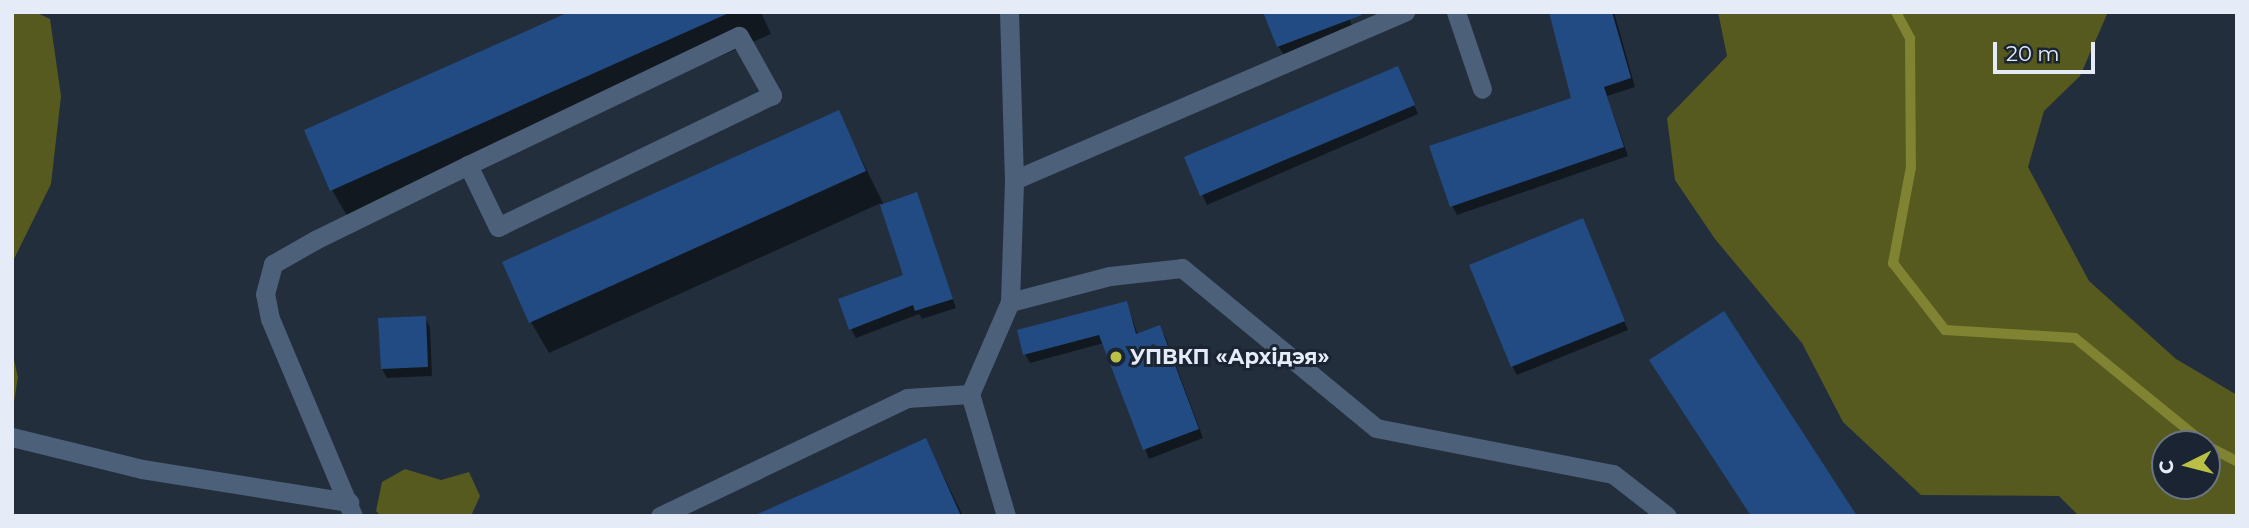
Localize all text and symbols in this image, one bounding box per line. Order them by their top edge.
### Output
scale bar [1997,28,2098,72]
text: 20 m [2006,41,2060,66]
place label: УПВКП «Архідэя» [1130,344,1329,370]
marker: УПВКП «Архідэя» [1108,349,1124,365]
north arrow [2151,430,2221,500]
text: С [2154,459,2179,475]

